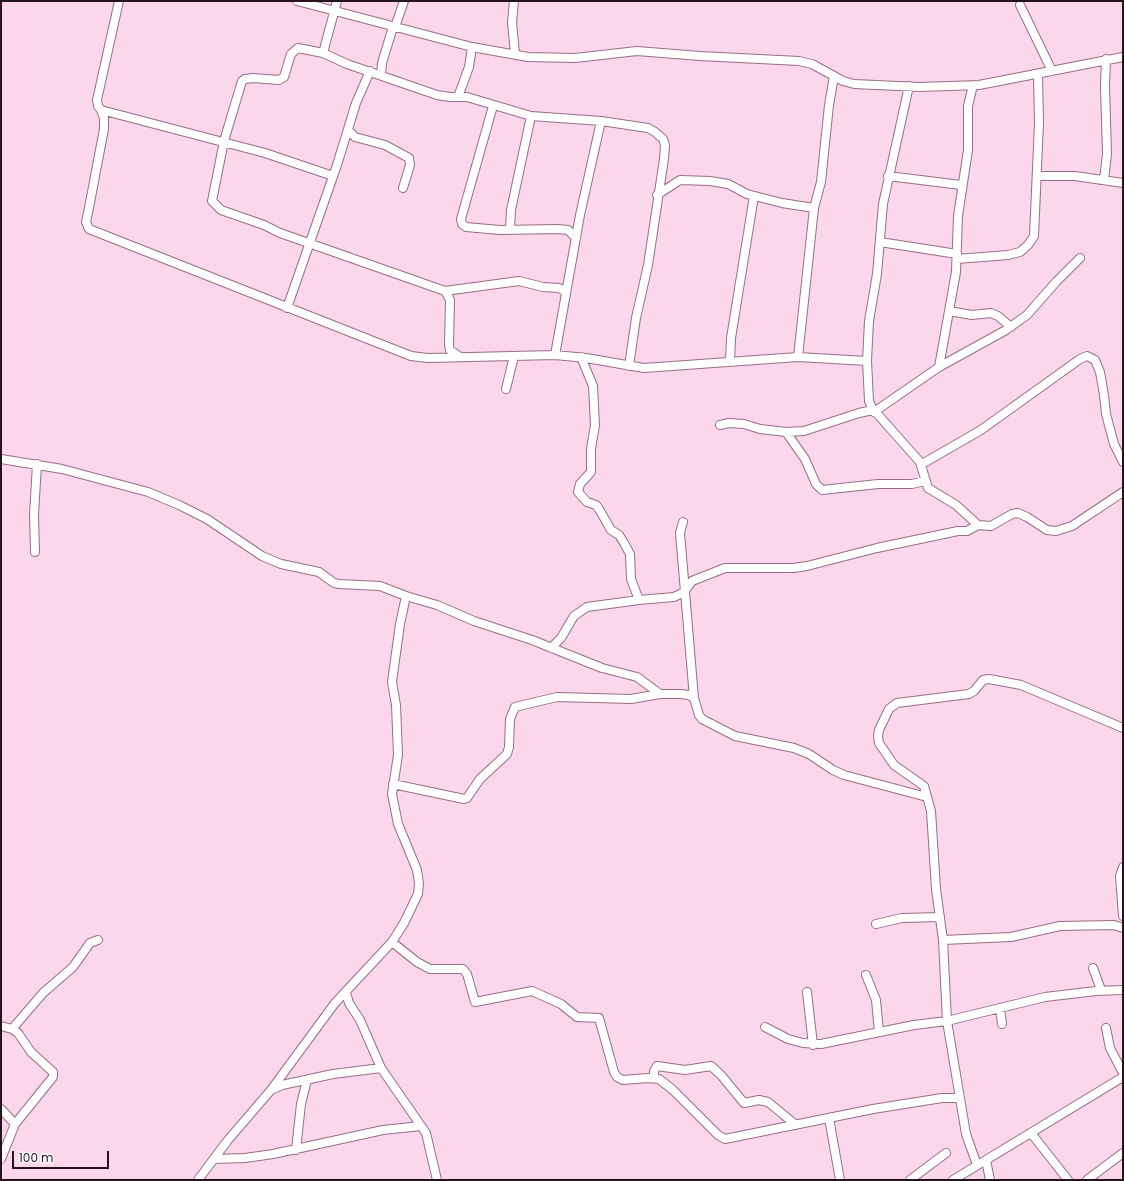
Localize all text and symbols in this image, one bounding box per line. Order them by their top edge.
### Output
scale bar [14,1143,111,1169]
text: 100 m [19,1149,53,1166]

